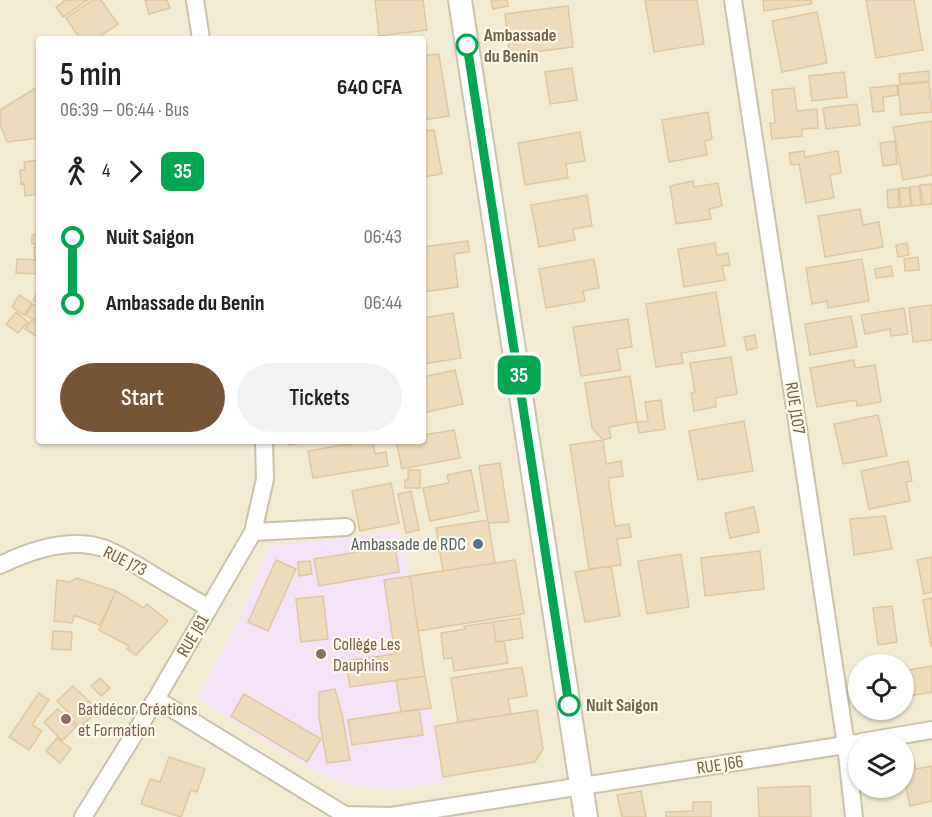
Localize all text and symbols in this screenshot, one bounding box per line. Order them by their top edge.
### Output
place label: Ambassade du Benin [483,25,556,67]
marker: Ambassade du Benin [456,34,478,56]
text: 5 min [60,55,122,95]
text: 640 CFA [337,74,402,101]
text: 06:39 – 06:44 · Bus [60,98,189,122]
icon: walk [60,155,93,188]
icon: forward [119,155,152,188]
text: 4 [102,159,110,183]
text: 35 [173,159,192,184]
text: Nuit Saigon [106,224,194,251]
text: 06:43 [364,225,402,249]
text: Ambassade du Benin [106,290,265,317]
text: 06:44 [364,291,402,315]
line badge: 35 [492,356,546,394]
button: Start [60,363,225,432]
button: Tickets [237,363,402,432]
text: 35 [510,363,528,388]
street label: RUE J107 [781,380,810,436]
place label: Ambassade de RDC [350,534,466,555]
marker: Ambassade de RDC [471,537,485,551]
street label: RUE J73 [100,542,150,580]
street label: RUE J81 [173,611,214,661]
place label: Collège Les Dauphins [333,634,400,676]
marker: Collège Les Dauphins [314,647,328,661]
map controls [848,654,914,798]
button: locate [848,654,914,720]
marker: Nuit Saigon [558,694,580,716]
place label: Nuit Saigon [586,695,658,716]
place label: Batidécor Créations et Formation [78,699,197,741]
marker: Batidécor Créations et Formation [59,712,73,726]
button: layers [848,732,914,798]
street label: RUE J66 [695,751,745,779]

